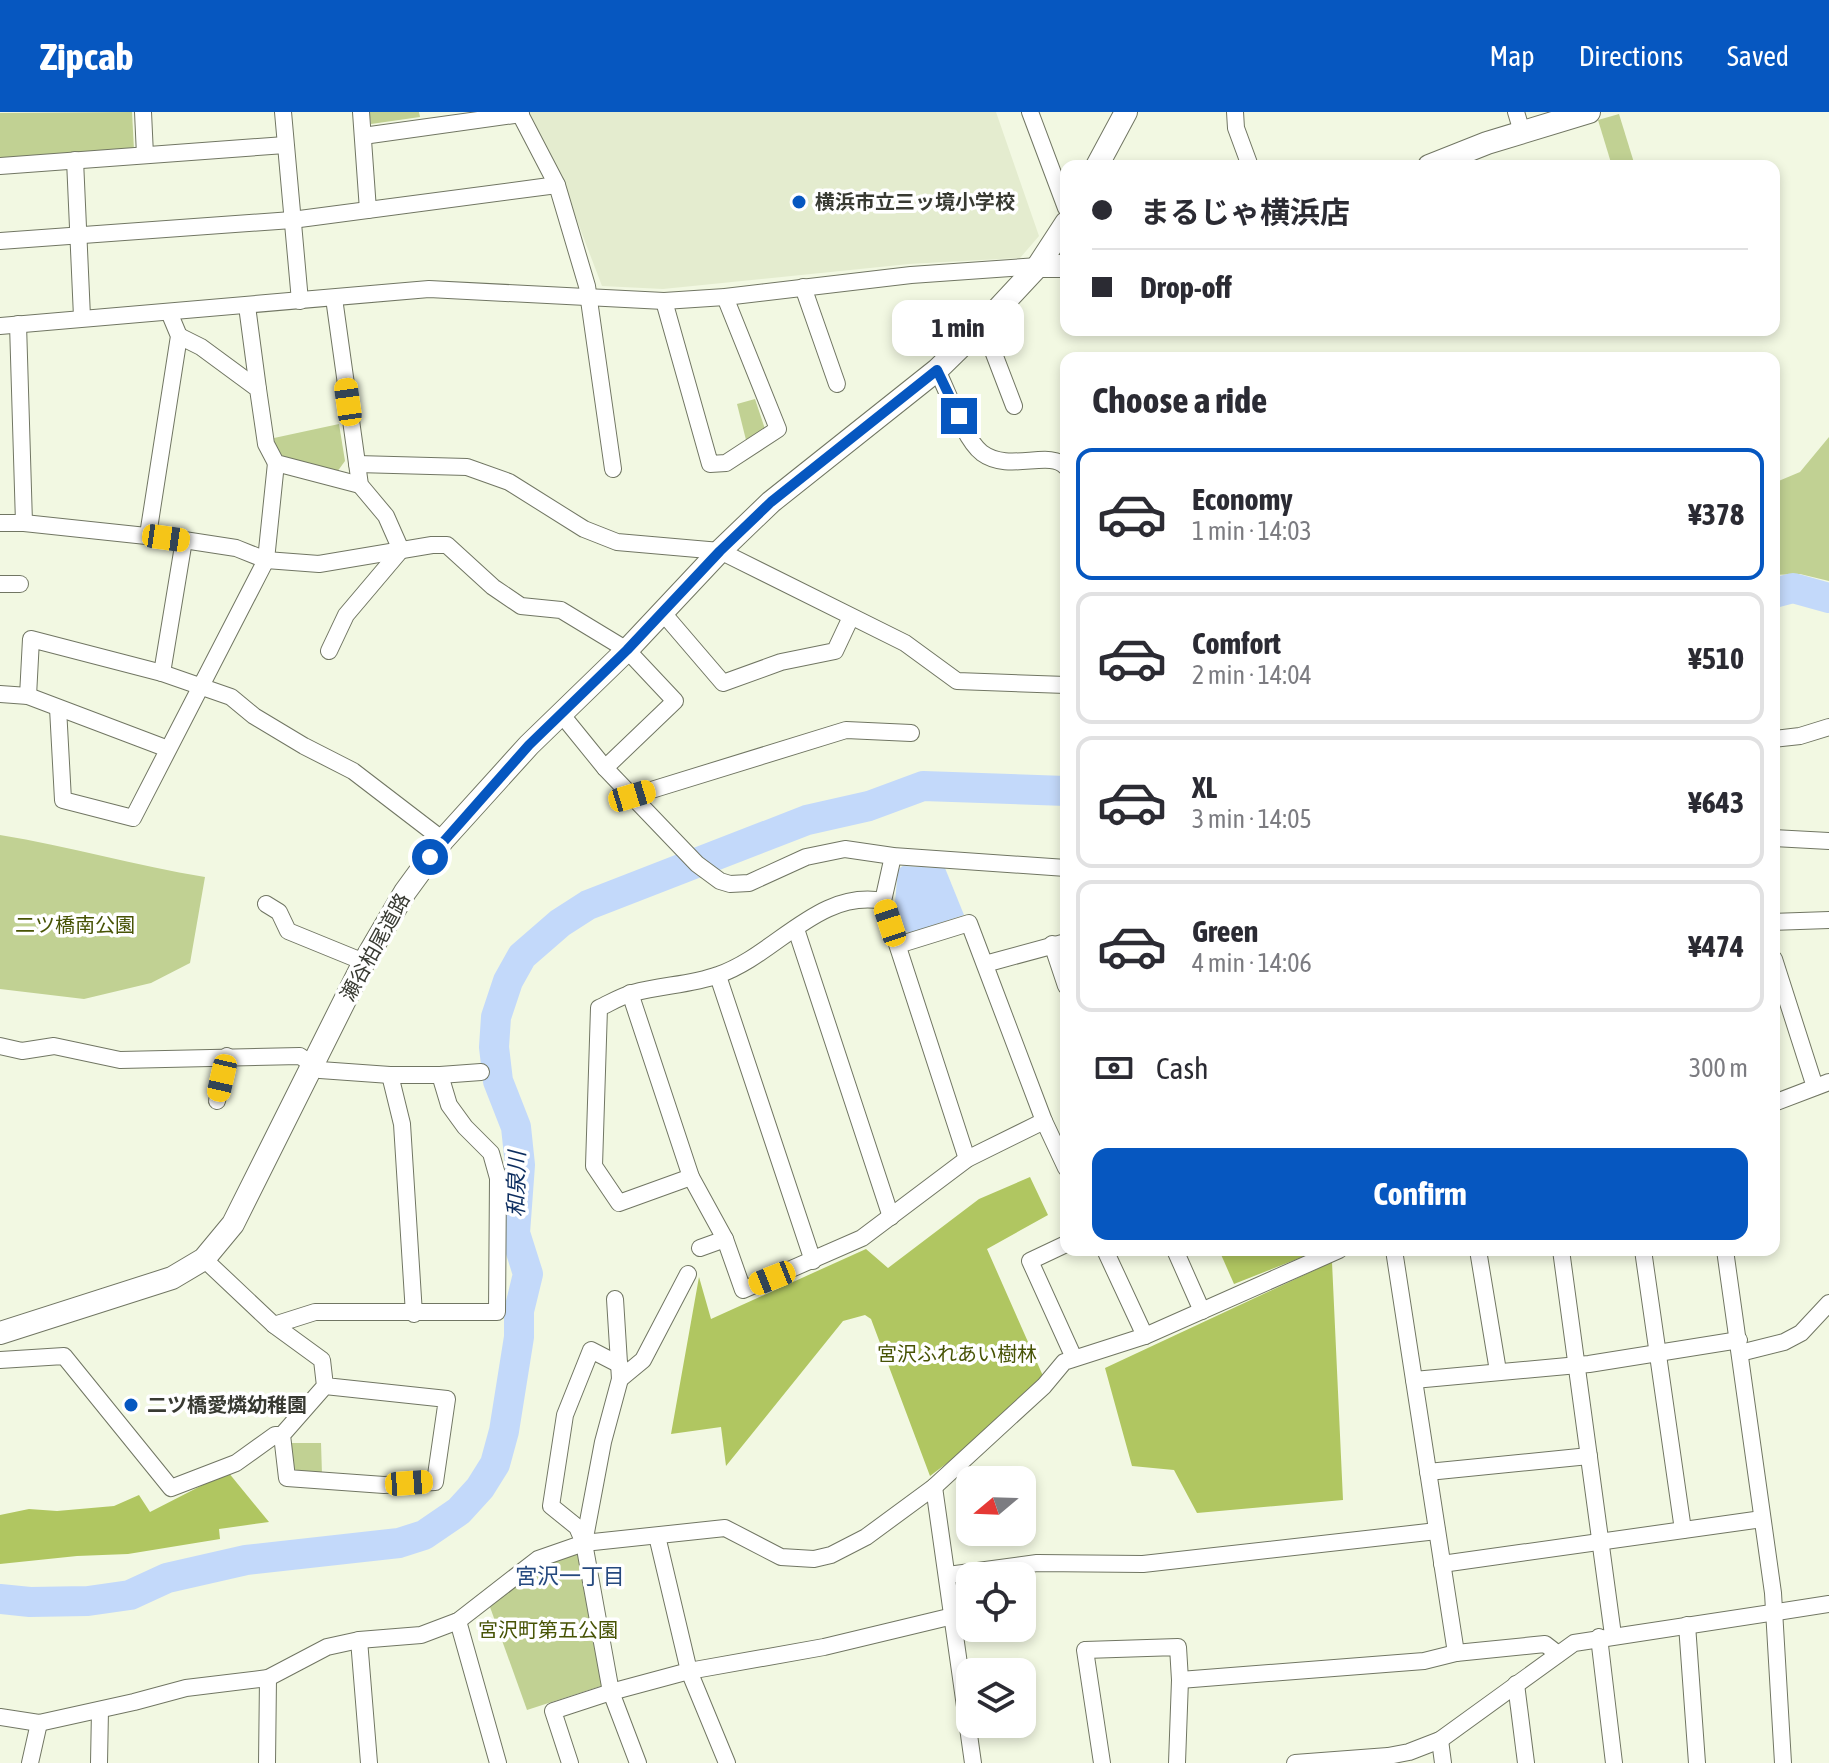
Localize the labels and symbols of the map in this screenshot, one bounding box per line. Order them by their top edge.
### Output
place label: 横浜市立三ッ境小学校 [815,190,1015,213]
marker: 横浜市立三ッ境小学校 [790,193,808,211]
callout: 1 min [893,300,1025,356]
car [333,377,363,427]
route end [941,398,977,434]
car [141,523,191,553]
car [606,778,658,814]
route start [412,839,448,875]
street label: 瀬谷柏尾道路 [335,889,414,1005]
car [871,896,909,950]
park label: 二ツ橋南公園 [15,913,135,936]
car [205,1052,239,1104]
water label: 和泉川 [502,1149,530,1217]
car [745,1258,799,1298]
park label: 宮沢ふれあい樹林 [877,1342,1037,1365]
place label: 二ツ橋愛燐幼稚園 [147,1393,307,1416]
marker: 二ツ橋愛燐幼稚園 [122,1396,140,1414]
north arrow [956,1466,1036,1546]
car [384,1469,434,1497]
district label: 宮沢一丁目 [515,1563,625,1589]
park label: 宮沢町第五公園 [478,1618,618,1641]

